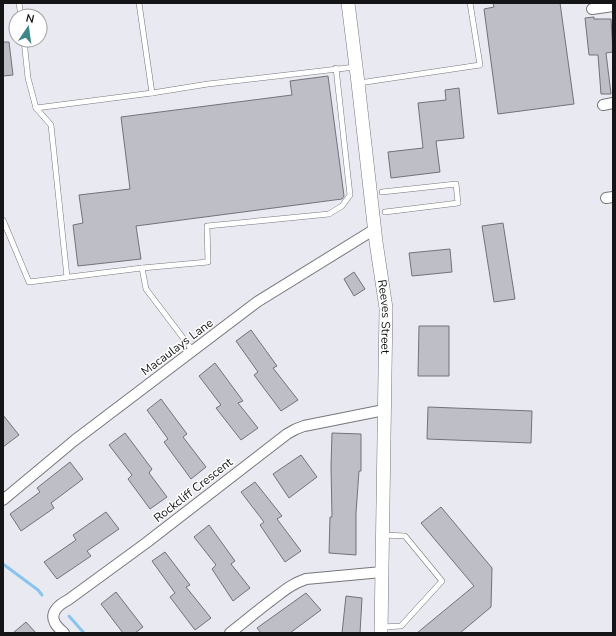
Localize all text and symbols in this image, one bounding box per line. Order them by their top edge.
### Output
north arrow [8,8,48,48]
text: N [24,11,36,27]
street label: Reeves Street [374,278,394,355]
street label: Macaulays Lane [138,315,216,379]
street label: Rockcliff Crescent [150,454,236,526]

